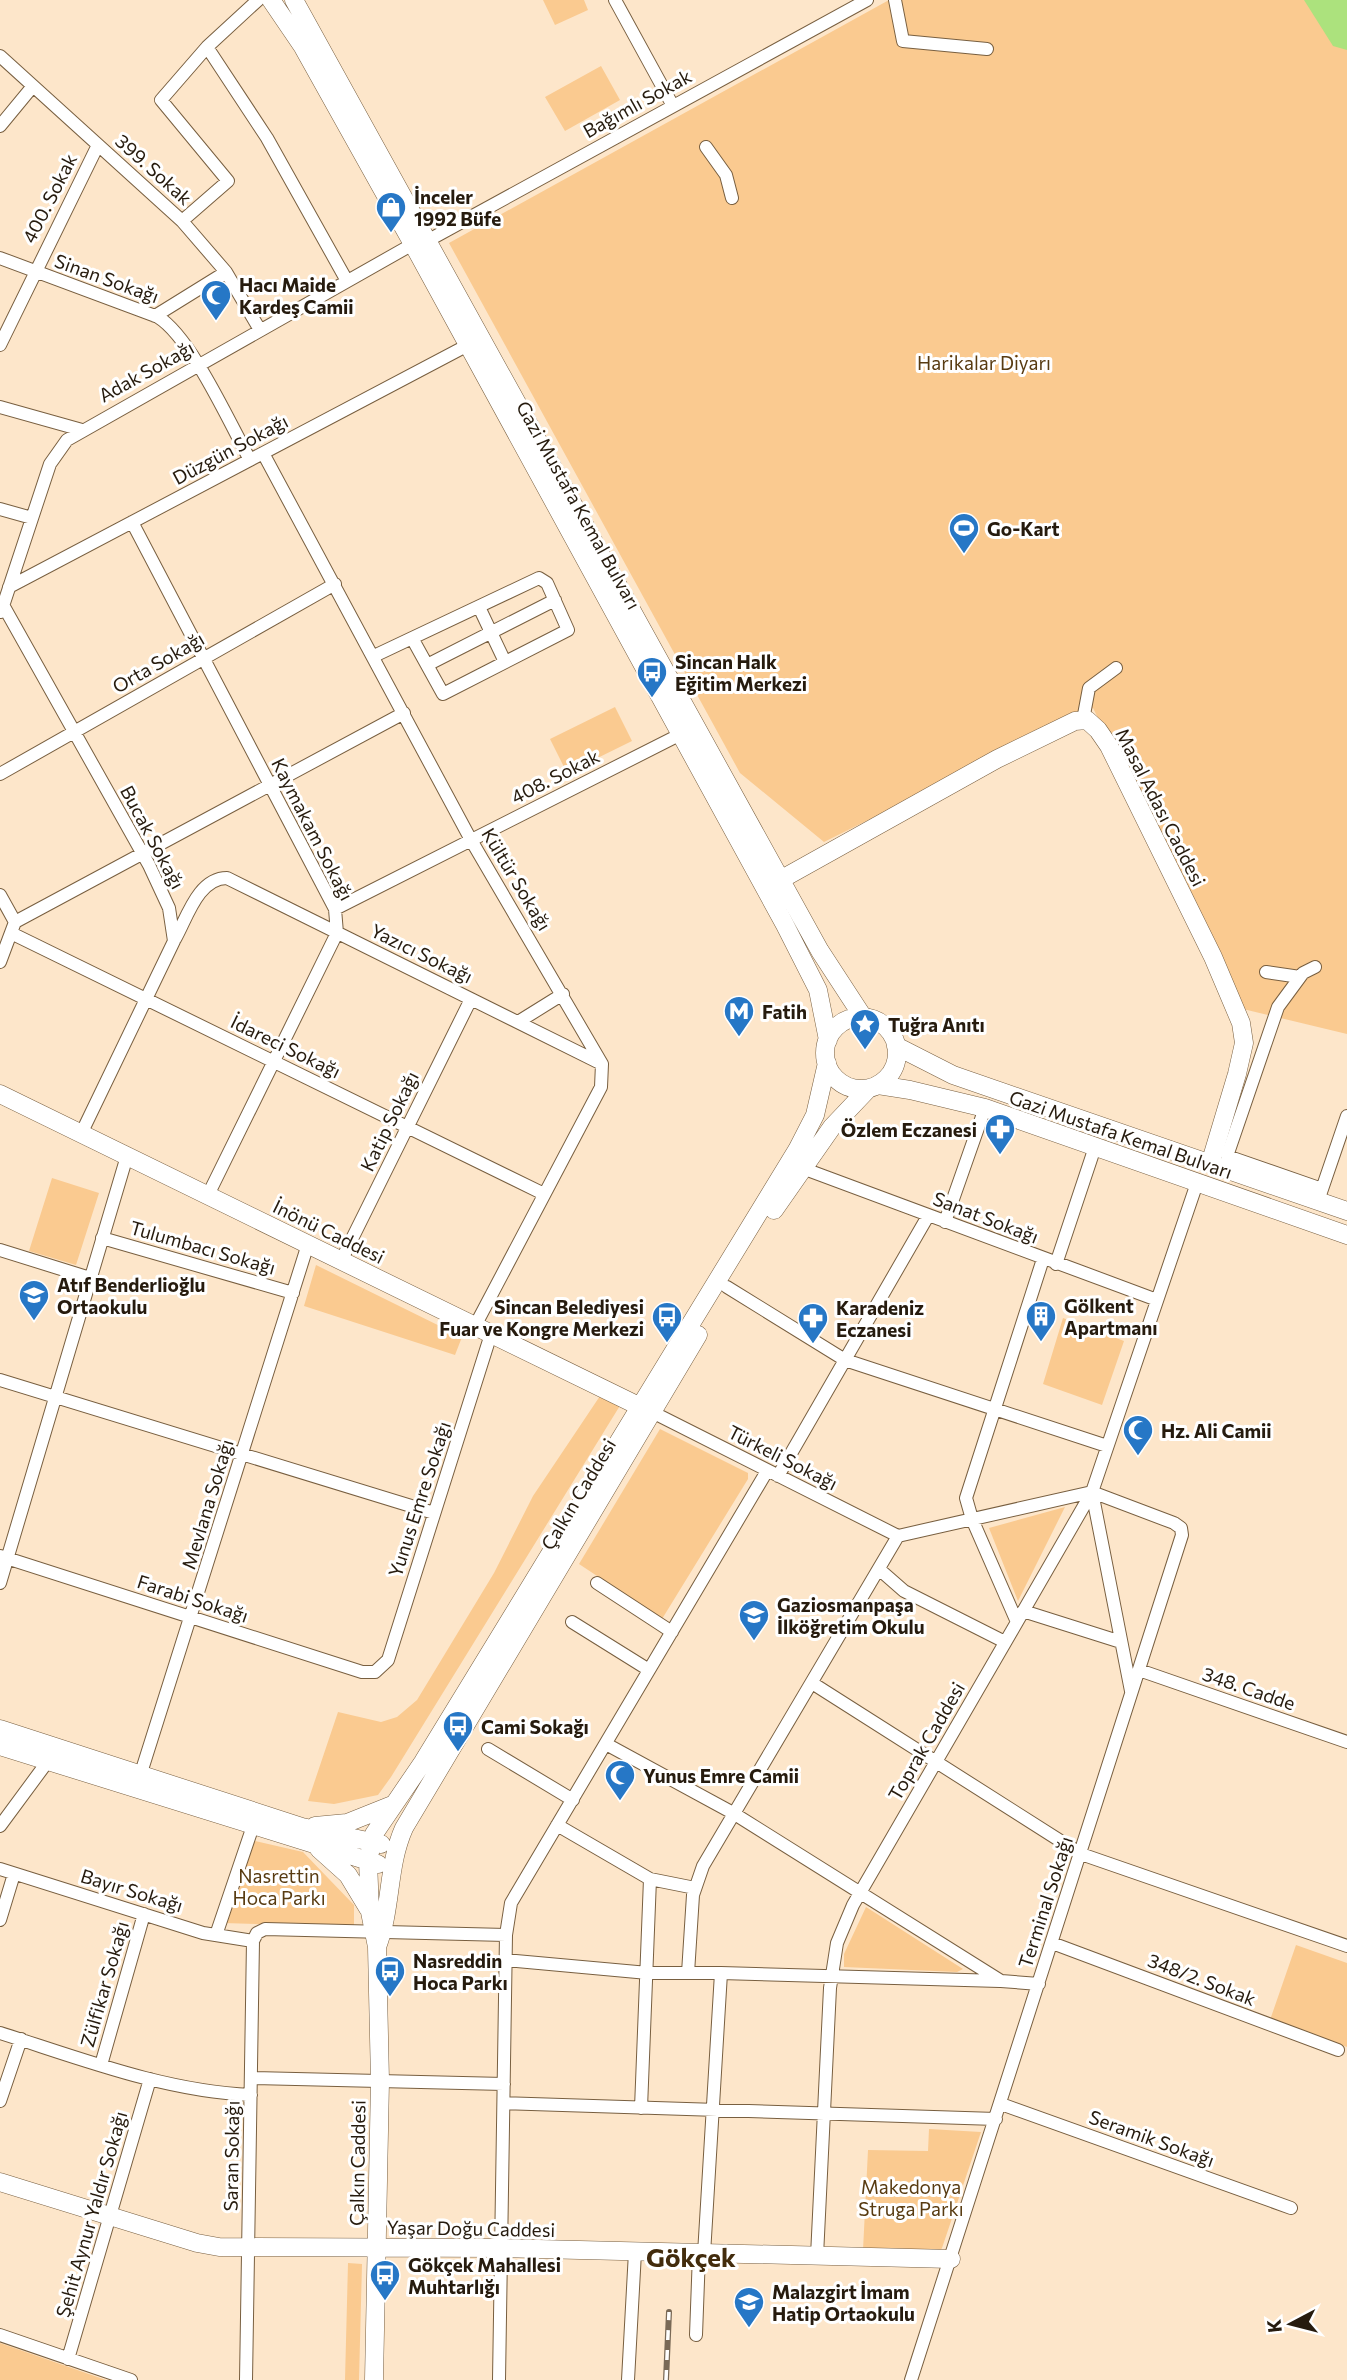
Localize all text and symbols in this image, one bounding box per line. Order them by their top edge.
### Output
street label: Bağımlı Sokak [579,64,695,142]
street label: 399. Sokak [111,129,197,209]
street label: 400. Sokak [17,150,81,246]
place label: İnceler 1992 Büfe [414,185,501,230]
shop icon: İnceler 1992 Büfe [374,190,408,234]
street label: Sinan Sokağı [52,249,162,307]
place label: Hacı Maide Kardeş Camii [239,273,354,318]
mosque icon: Hacı Maide Kardeş Camii [199,278,233,322]
street label: Adak Sokağı [94,335,198,407]
park label: Harikalar Diyarı [917,351,1051,374]
street label: Gazi Mustafa Kemal Bulvarı [512,397,646,613]
street label: Düzgün Sokağı [168,409,292,489]
sports icon: Go-Kart [947,511,981,555]
place label: Go-Kart [987,517,1059,540]
street label: Orta Sokağı [108,626,208,698]
place label: Sincan Halk Eğitim Merkezi [675,650,807,695]
bus stop icon: Sincan Halk Eğitim Merkezi [635,655,669,699]
street label: Masal Adası Caddesi [1111,724,1211,890]
street label: 408. Sokak [507,744,603,808]
street label: Kaymakam Sokağı [267,754,359,904]
street label: Bucak Sokağı [116,781,190,893]
street label: Kültür Sokağı [477,824,557,934]
street label: Yazıcı Sokağı [367,918,477,988]
metro station icon: Fatih [722,994,756,1038]
place label: Fatih [762,1000,807,1023]
place icon: Tuğra Anıtı [848,1007,882,1051]
street label: İdareci Sokağı [227,1010,345,1082]
place label: Tuğra Anıtı [888,1013,985,1036]
street label: Katip Sokağı [355,1067,423,1175]
street label: Gazi Mustafa Kemal Bulvarı [1006,1085,1236,1183]
pharmacy icon: Özlem Eczanesi [983,1112,1017,1156]
place label: Özlem Eczanesi [841,1118,977,1141]
street label: Sanat Sokağı [930,1186,1042,1248]
street label: İnönü Caddesi [270,1194,388,1268]
street label: Tulumbacı Sokağı [128,1215,278,1279]
place label: Atıf Benderlioğlu Ortaokulu [57,1273,205,1318]
school or university icon: Atıf Benderlioğlu Ortaokulu [17,1278,51,1322]
place label: Gölkent Apartmanı [1064,1294,1158,1339]
place label: Sincan Belediyesi Fuar ve Kongre Merkezi [439,1295,644,1340]
place label: Karadeniz Eczanesi [836,1296,924,1341]
building icon: Gölkent Apartmanı [1024,1299,1058,1343]
bus stop icon: Sincan Belediyesi Fuar ve Kongre Merkezi [650,1300,684,1344]
pharmacy icon: Karadeniz Eczanesi [796,1301,830,1345]
mosque icon: Hz. Ali Camii [1121,1413,1155,1457]
street label: Yunus Emre Sokağı [383,1418,455,1580]
place label: Hz. Ali Camii [1161,1419,1272,1442]
street label: Türkeli Sokağı [724,1420,842,1494]
street label: Çalkın Caddesi [536,1434,620,1554]
street label: Mevlana Sokağı [176,1436,238,1572]
street label: Farabi Sokağı [135,1569,251,1627]
place label: Gaziosmanpaşa İlköğretim Okulu [777,1593,925,1638]
school or university icon: Gaziosmanpaşa İlköğretim Okulu [737,1598,771,1642]
street label: 348. Cadde [1200,1661,1298,1715]
street label: Toprak Caddesi [883,1678,969,1804]
bus stop icon: Cami Sokağı [441,1709,475,1753]
place label: Cami Sokağı [481,1715,589,1738]
mosque icon: Yunus Emre Camii [603,1758,637,1802]
place label: Yunus Emre Camii [643,1764,799,1787]
street label: Terminal Sokağı [1013,1833,1077,1971]
street label: Bayır Sokağı [78,1864,186,1916]
park label: Nasrettin Hoca Parkı [232,1864,326,1909]
street label: Zülfikar Sokağı [75,1918,133,2050]
street label: 348/2. Sokak [1145,1948,1259,2010]
place label: Nasreddin Hoca Parkı [413,1949,508,1994]
bus stop icon: Nasreddin Hoca Parkı [373,1954,407,1998]
street label: Saran Sokağı [219,2100,243,2212]
street label: Çalkın Caddesi [344,2100,370,2226]
street label: Seramik Sokağı [1086,2105,1218,2171]
street label: Şehit Aynur Yaldır Sokağı [51,2108,131,2320]
park label: Makedonya Struga Parkı [858,2175,964,2220]
street label: Yaşar Doğu Caddesi [387,2215,555,2241]
district label: Gökçek [646,2241,736,2272]
place label: Gökçek Mahallesi Muhtarlığı [408,2253,561,2298]
bus stop icon: Gökçek Mahallesi Muhtarlığı [368,2258,402,2302]
place label: Malazgirt İmam Hatip Ortaokulu [772,2280,915,2325]
school or university icon: Malazgirt İmam Hatip Ortaokulu [732,2285,766,2329]
north arrow [1256,2289,1326,2359]
text: K [1261,2318,1286,2334]

